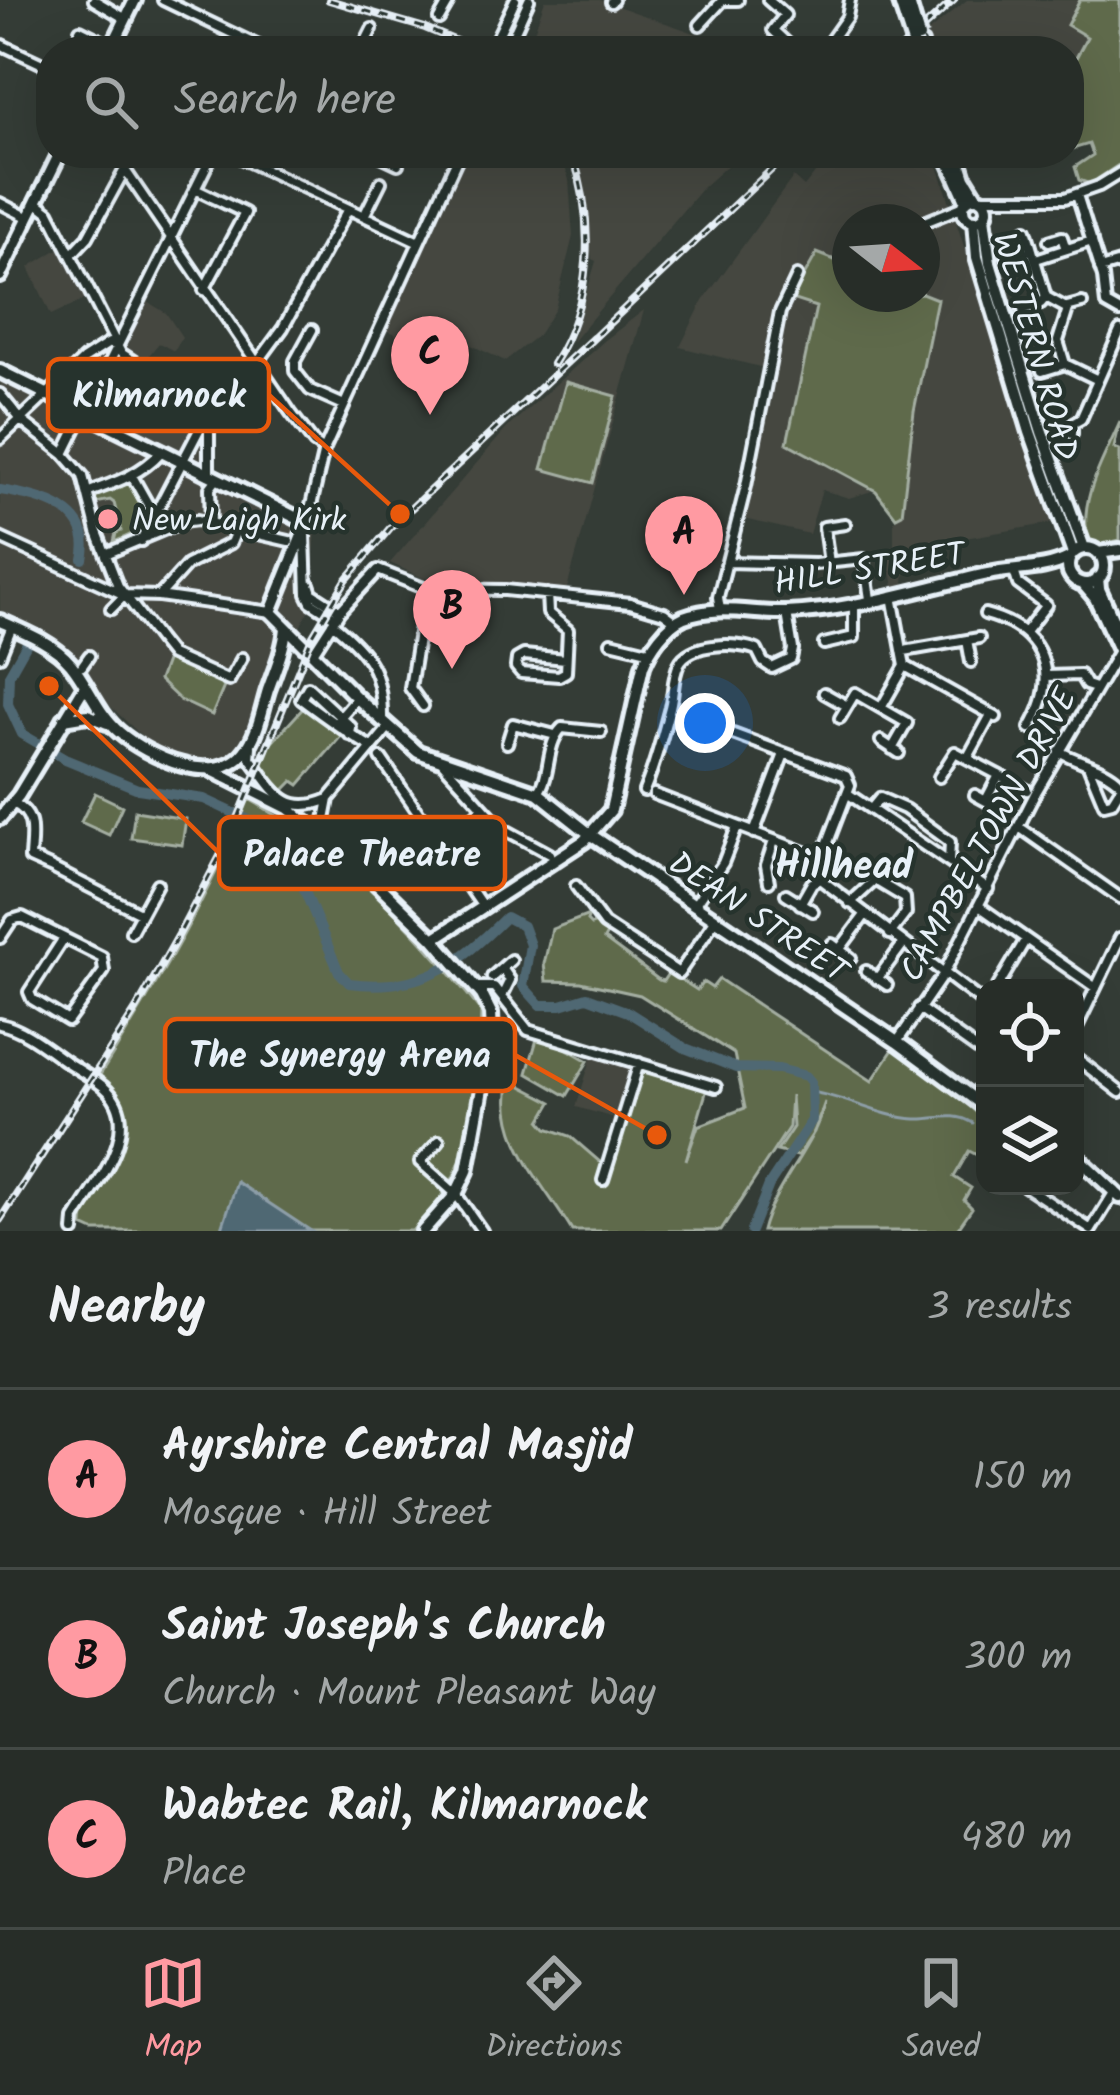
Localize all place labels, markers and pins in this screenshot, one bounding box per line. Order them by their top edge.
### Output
pin: C [391,316,469,415]
callout: Kilmarnock [48,359,269,431]
place label: New Laigh Kirk [132,496,347,549]
pin: A [645,496,723,595]
marker: New Laigh Kirk [95,506,121,532]
pin: B [413,570,491,669]
callout: Palace Theatre [219,817,505,889]
callout: The Synergy Arena [165,1019,515,1091]

